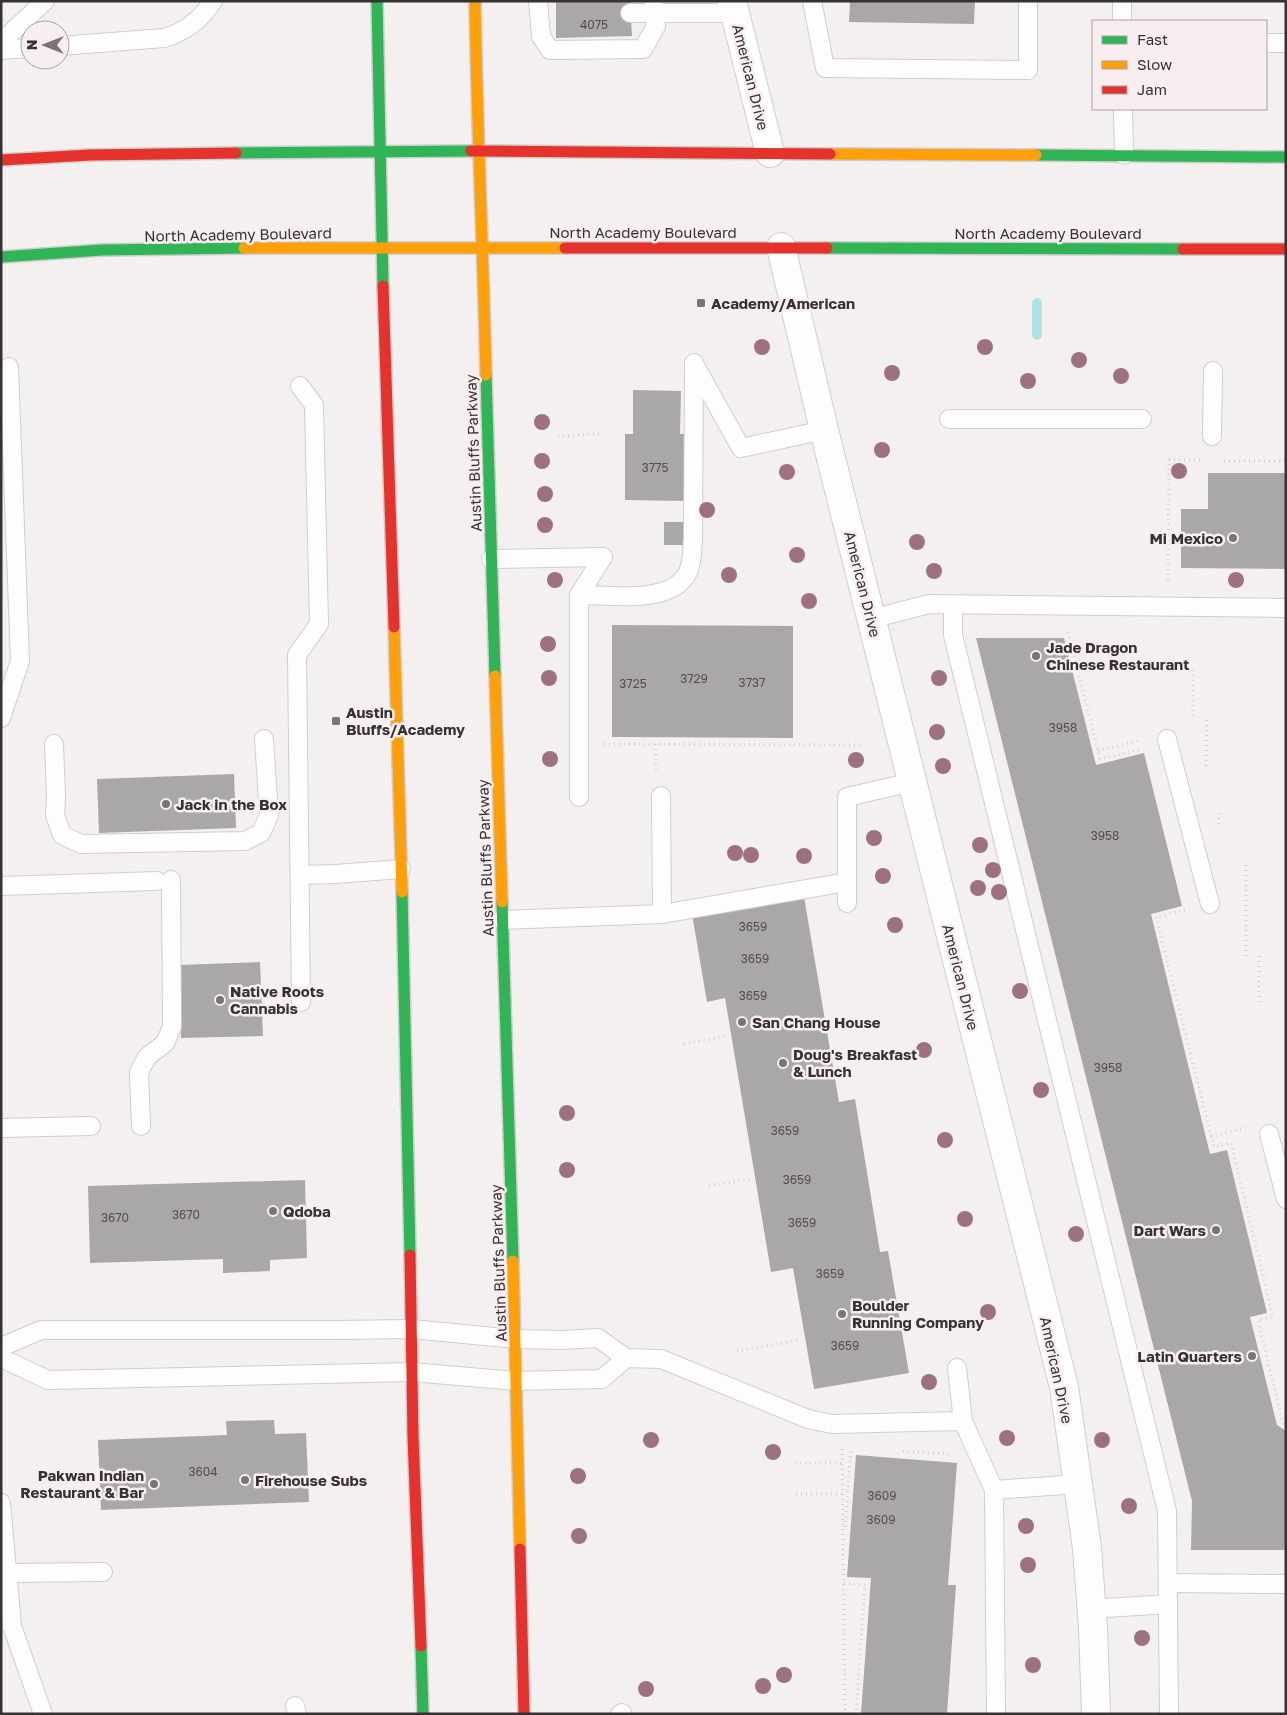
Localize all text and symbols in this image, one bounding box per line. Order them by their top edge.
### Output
house number: 4075 [580,17,608,32]
north arrow [20,20,70,70]
legend [1092,20,1267,110]
street label: American Drive [729,22,773,132]
text: Fast [1137,30,1168,48]
text: N [23,40,40,50]
text: Slow [1137,55,1172,73]
text: Jam [1137,80,1167,98]
street label: North Academy Boulevard [144,223,332,245]
street label: North Academy Boulevard [549,223,737,241]
street label: North Academy Boulevard [954,224,1142,242]
place label: Academy/American [711,294,855,312]
marker: Academy/American [695,297,707,309]
street label: Austin Bluffs Parkway [461,373,485,532]
house number: 3775 [642,460,668,475]
street label: American Drive [841,529,885,639]
place label: Mi Mexico [1149,529,1223,547]
marker: Mi Mexico [1227,532,1239,544]
place label: Jade Dragon Chinese Restaurant [1046,638,1189,673]
marker: Jade Dragon Chinese Restaurant [1030,650,1042,662]
house number: 3729 [680,671,708,686]
house number: 3737 [739,675,765,690]
house number: 3725 [619,676,647,691]
place label: Austin Bluffs/Academy [346,703,465,738]
marker: Austin Bluffs/Academy [330,715,342,727]
house number: 3958 [1049,720,1077,735]
street label: Austin Bluffs Parkway [473,778,497,937]
place label: Jack in the Box [176,795,287,813]
marker: Jack in the Box [160,798,172,810]
house number: 3958 [1091,828,1119,843]
house number: 3659 [739,919,767,934]
street label: American Drive [939,922,983,1032]
house number: 3659 [741,951,769,966]
place label: Native Roots Cannabis [230,982,324,1017]
house number: 3659 [739,988,767,1003]
marker: Native Roots Cannabis [214,994,226,1006]
place label: San Chang House [752,1013,881,1031]
marker: San Chang House [736,1016,748,1028]
place label: Doug's Breakfast & Lunch [793,1045,917,1080]
marker: Doug's Breakfast & Lunch [777,1057,789,1069]
house number: 3958 [1094,1060,1122,1075]
house number: 3659 [771,1123,799,1138]
house number: 3659 [783,1172,811,1187]
street label: Austin Bluffs Parkway [486,1183,510,1342]
place label: Qdoba [283,1202,331,1220]
marker: Qdoba [267,1205,279,1217]
house number: 3670 [172,1207,200,1222]
house number: 3670 [101,1210,129,1225]
house number: 3659 [788,1215,816,1230]
place label: Dart Wars [1133,1221,1206,1239]
marker: Dart Wars [1210,1224,1222,1236]
house number: 3659 [816,1266,844,1281]
place label: Boulder Running Company [852,1296,984,1331]
marker: Boulder Running Company [836,1308,848,1320]
street label: American Drive [1037,1315,1077,1425]
house number: 3659 [831,1338,859,1353]
place label: Latin Quarters [1137,1347,1242,1365]
marker: Latin Quarters [1246,1350,1258,1362]
house number: 3604 [188,1464,218,1479]
place label: Pakwan Indian Restaurant & Bar [20,1466,144,1501]
place label: Firehouse Subs [255,1471,367,1489]
marker: Firehouse Subs [239,1474,251,1486]
marker: Pakwan Indian Restaurant & Bar [148,1478,160,1490]
house number: 3609 [868,1488,896,1503]
house number: 3609 [867,1512,895,1527]

